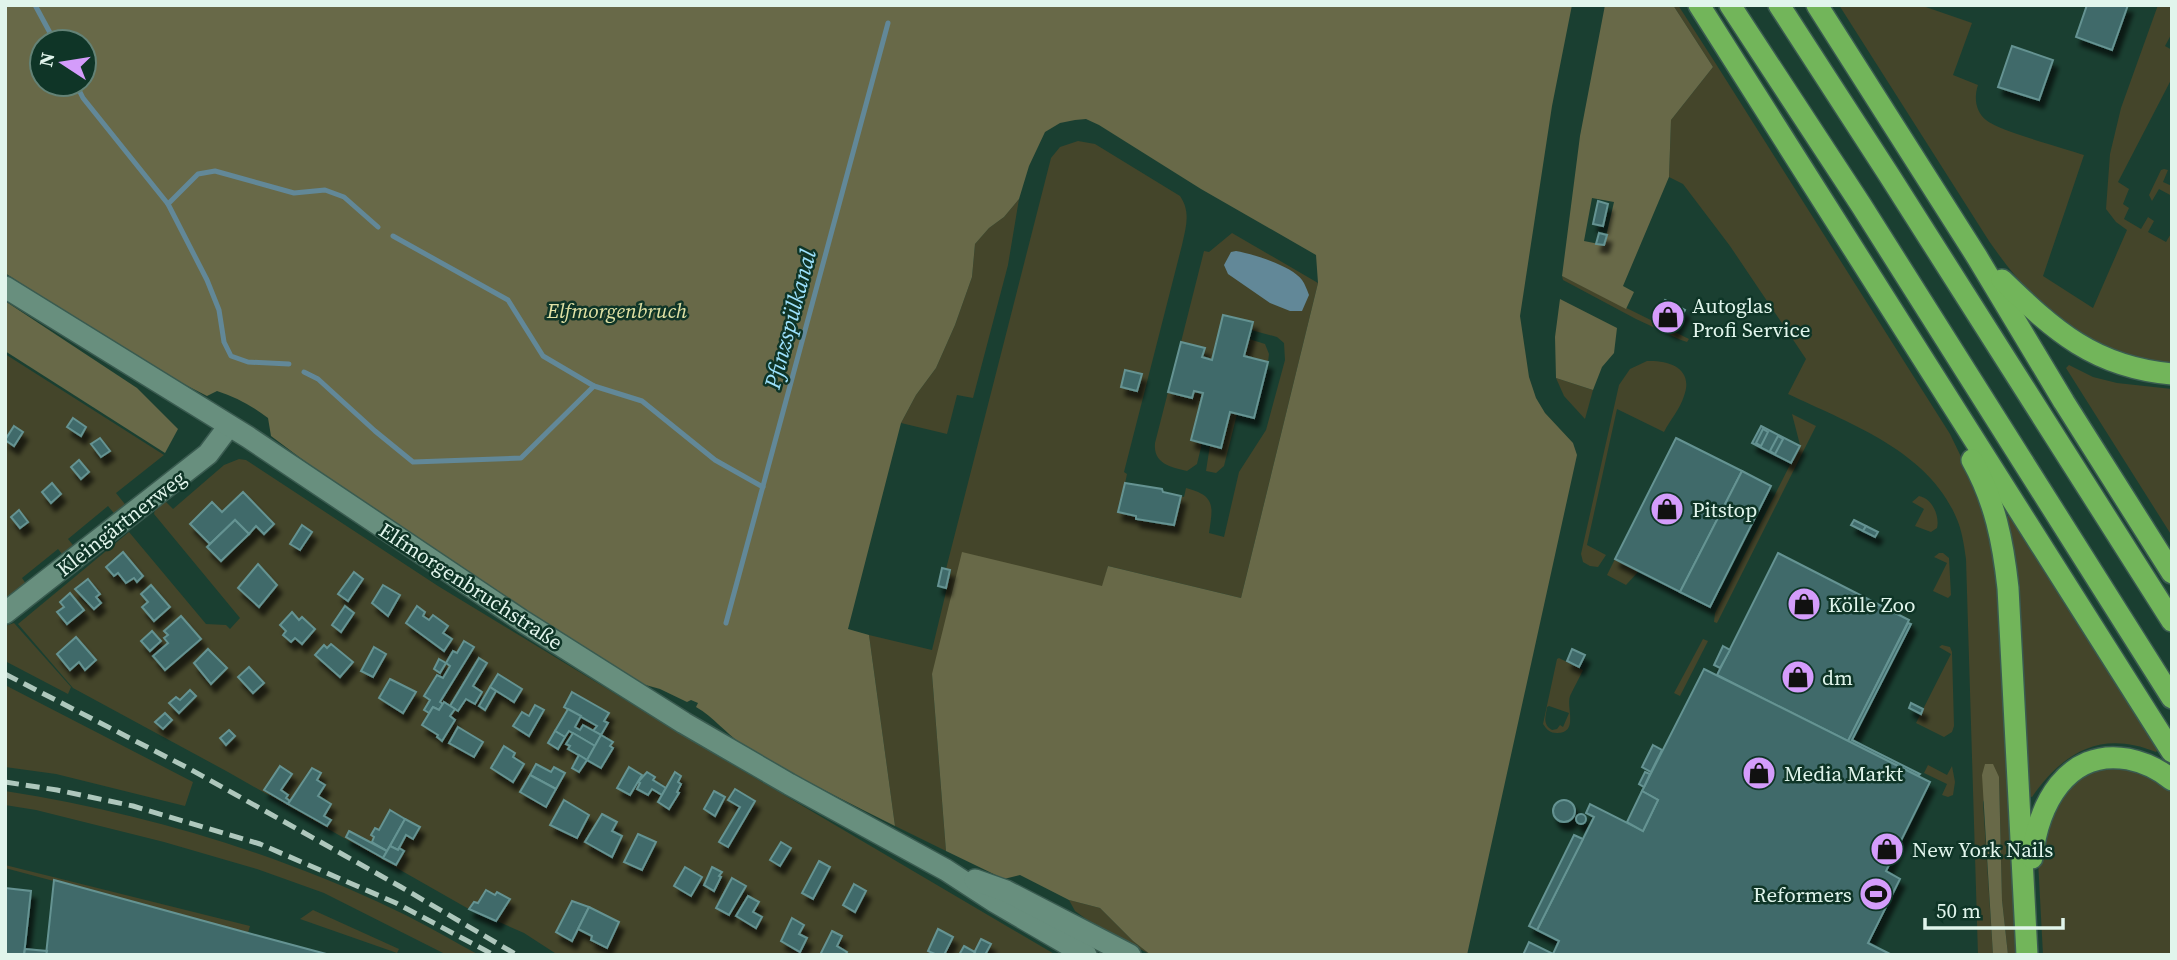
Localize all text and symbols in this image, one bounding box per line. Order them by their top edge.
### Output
north arrow [28,28,98,98]
text: N [32,50,61,69]
water label: Pfinzspülkanal [756,245,824,393]
place label: Autoglas Profi Service [1692,291,1810,344]
park label: Elfmorgenbruch [546,296,688,325]
shop icon: Autoglas Profi Service [1649,298,1687,336]
street label: Kleingärtnerweg [50,463,192,583]
shop icon: Pitstop [1648,490,1686,528]
place label: Pitstop [1692,495,1757,524]
street label: Elfmorgenbruchstraße [373,516,569,656]
shop icon: Kölle Zoo [1785,585,1823,623]
place label: Kölle Zoo [1828,590,1916,619]
shop icon: dm [1779,658,1817,696]
place label: dm [1822,663,1853,692]
shop icon: Media Markt [1740,754,1778,792]
place label: Media Markt [1784,759,1903,788]
shop icon: New York Nails [1868,830,1906,868]
place label: New York Nails [1912,835,2053,864]
sports icon: Reformers [1857,875,1895,913]
place label: Reformers [1753,880,1852,909]
scale bar [1925,886,2063,930]
text: 50 m [1936,896,1981,925]

